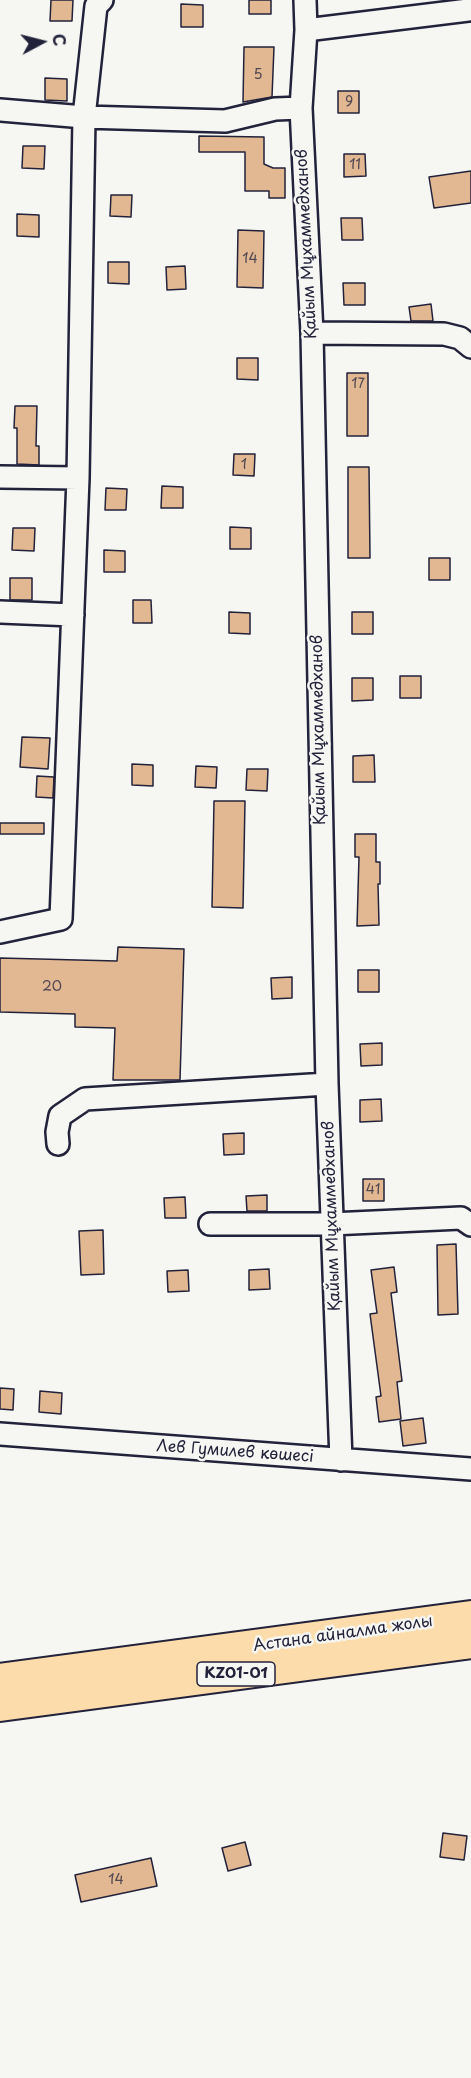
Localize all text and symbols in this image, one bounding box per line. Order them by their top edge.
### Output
north arrow [12,12,72,72]
text: С [47,32,73,47]
house number: 5 [253,67,263,83]
house number: 9 [345,94,353,110]
street label: Қайым Мұхаммедханов [292,149,322,339]
house number: 11 [349,157,361,173]
house number: 14 [242,251,258,267]
house number: 17 [351,376,365,392]
house number: 1 [241,457,247,473]
street label: Қайым Мұхаммедханов [308,635,330,825]
house number: 20 [42,979,62,995]
street label: Қайым Мұхаммедханов [319,1121,345,1311]
house number: 41 [366,1182,380,1198]
street label: Лев Гумилев көшесі [156,1437,314,1467]
street label: Астана айналма жолы [252,1612,434,1656]
road number: KZ01-01 [197,1662,275,1686]
house number: 14 [108,1872,124,1888]

